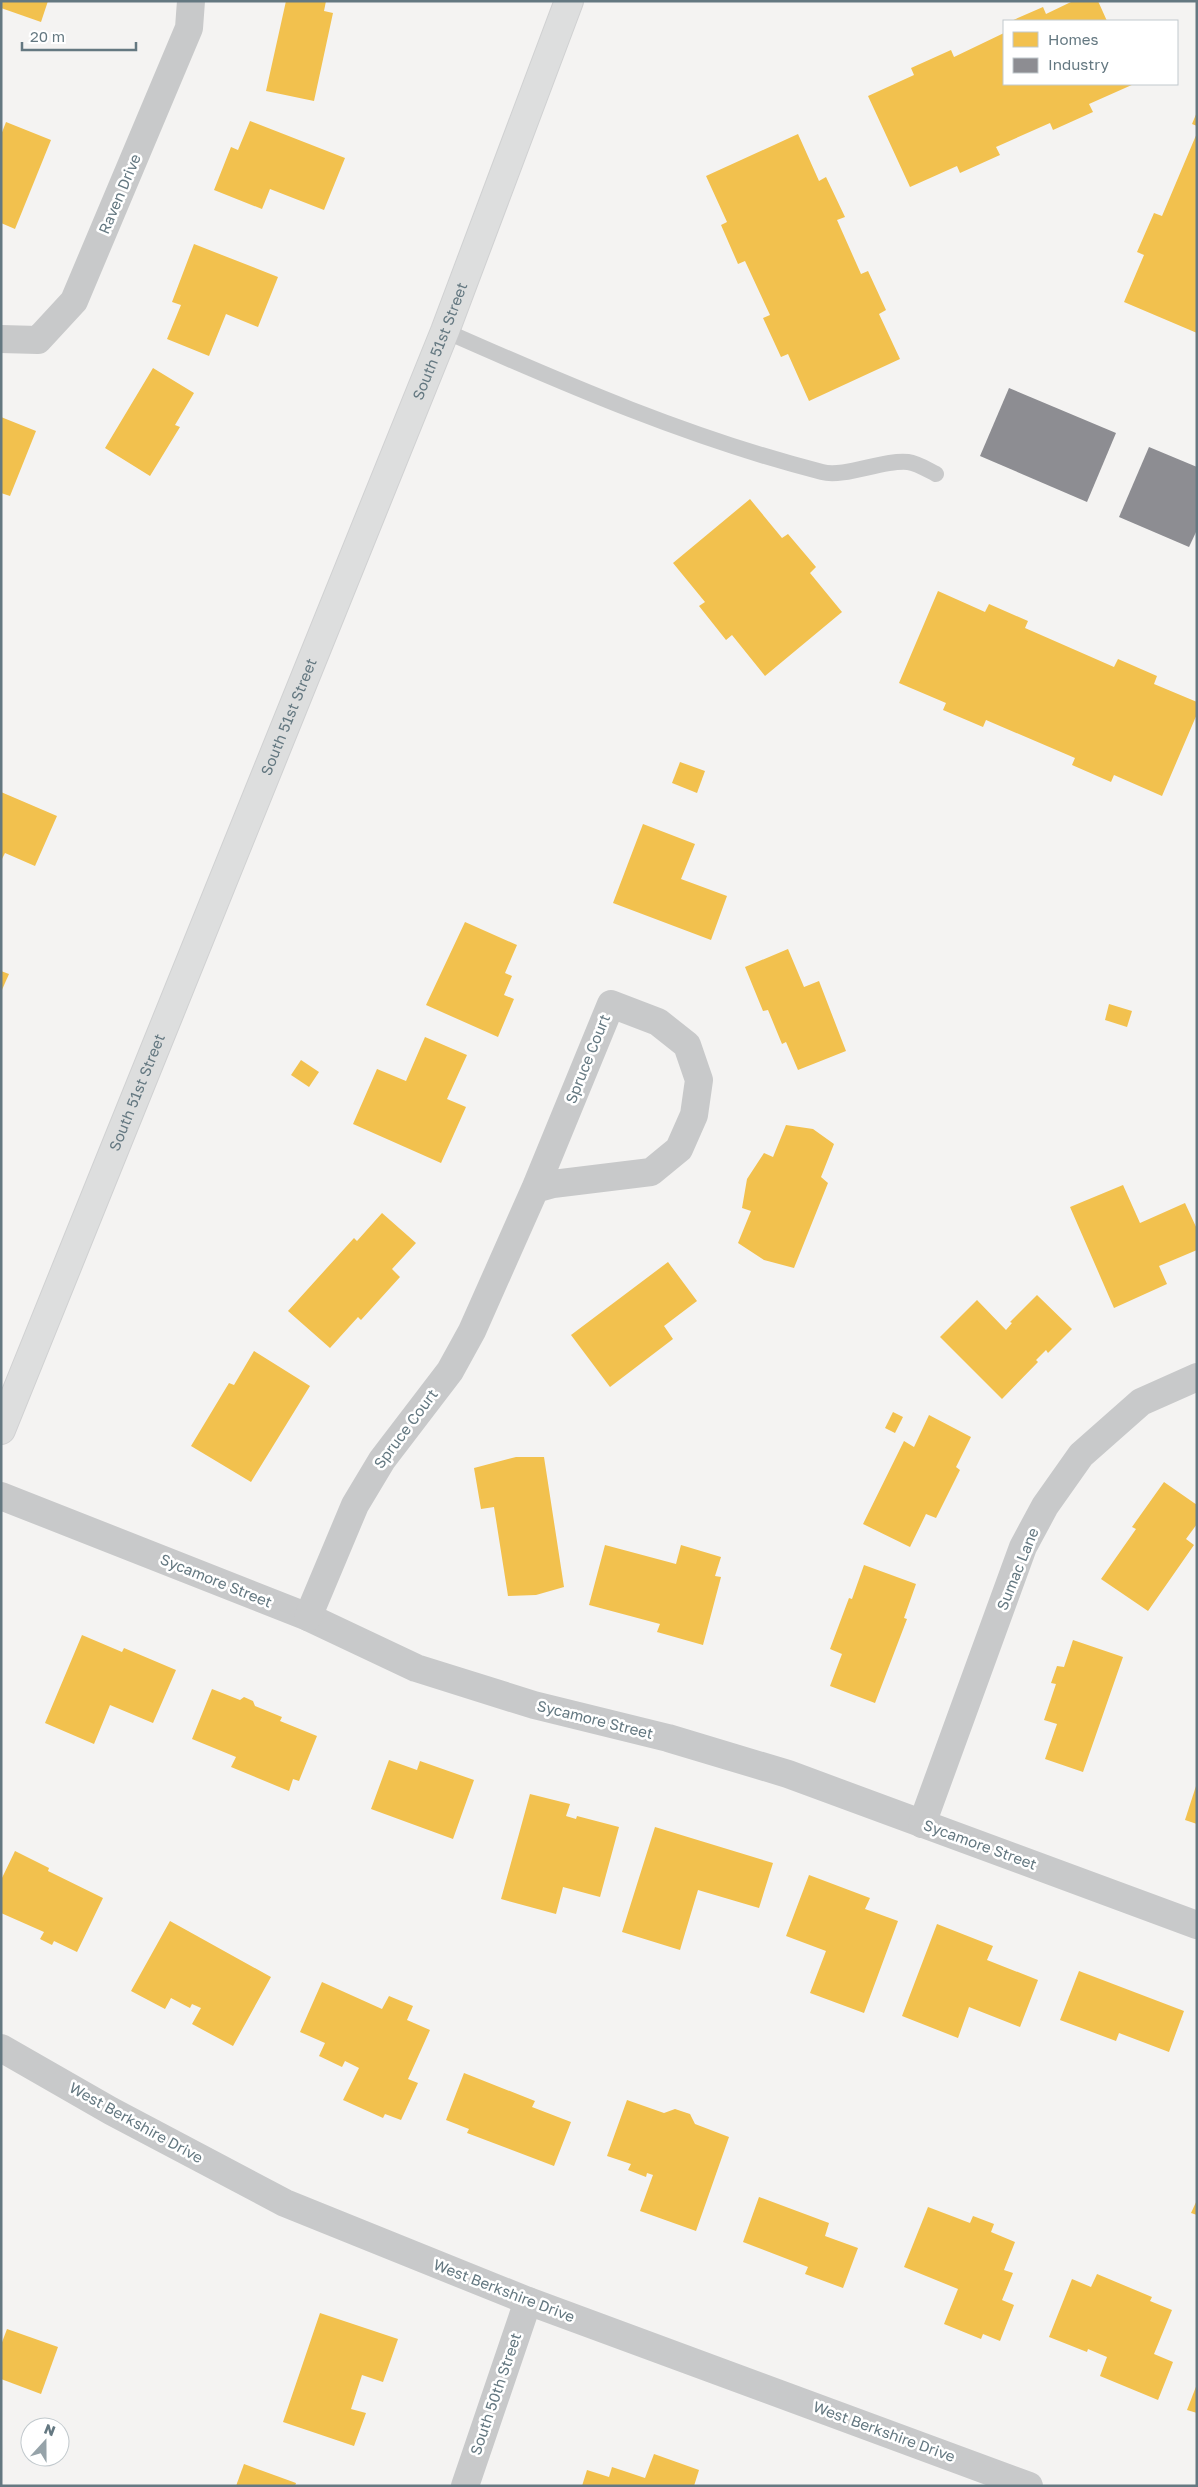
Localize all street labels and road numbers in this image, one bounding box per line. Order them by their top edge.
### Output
street label: Raven Drive [94,151,144,236]
street label: South 51st Street [408,280,470,402]
street label: South 51st Street [256,655,320,778]
street label: Spruce Court [561,1011,613,1106]
street label: South 51st Street [105,1031,168,1153]
street label: Spruce Court [369,1385,441,1472]
street label: Sumac Lane [992,1524,1042,1613]
street label: Sycamore Street [158,1549,275,1611]
street label: Sycamore Street [535,1696,655,1742]
street label: Sycamore Street [921,1815,1039,1873]
street label: West Berkshire Drive [67,2078,207,2166]
street label: West Berkshire Drive [431,2255,578,2325]
street label: South 50th Street [466,2330,524,2457]
street label: West Berkshire Drive [811,2397,958,2465]

